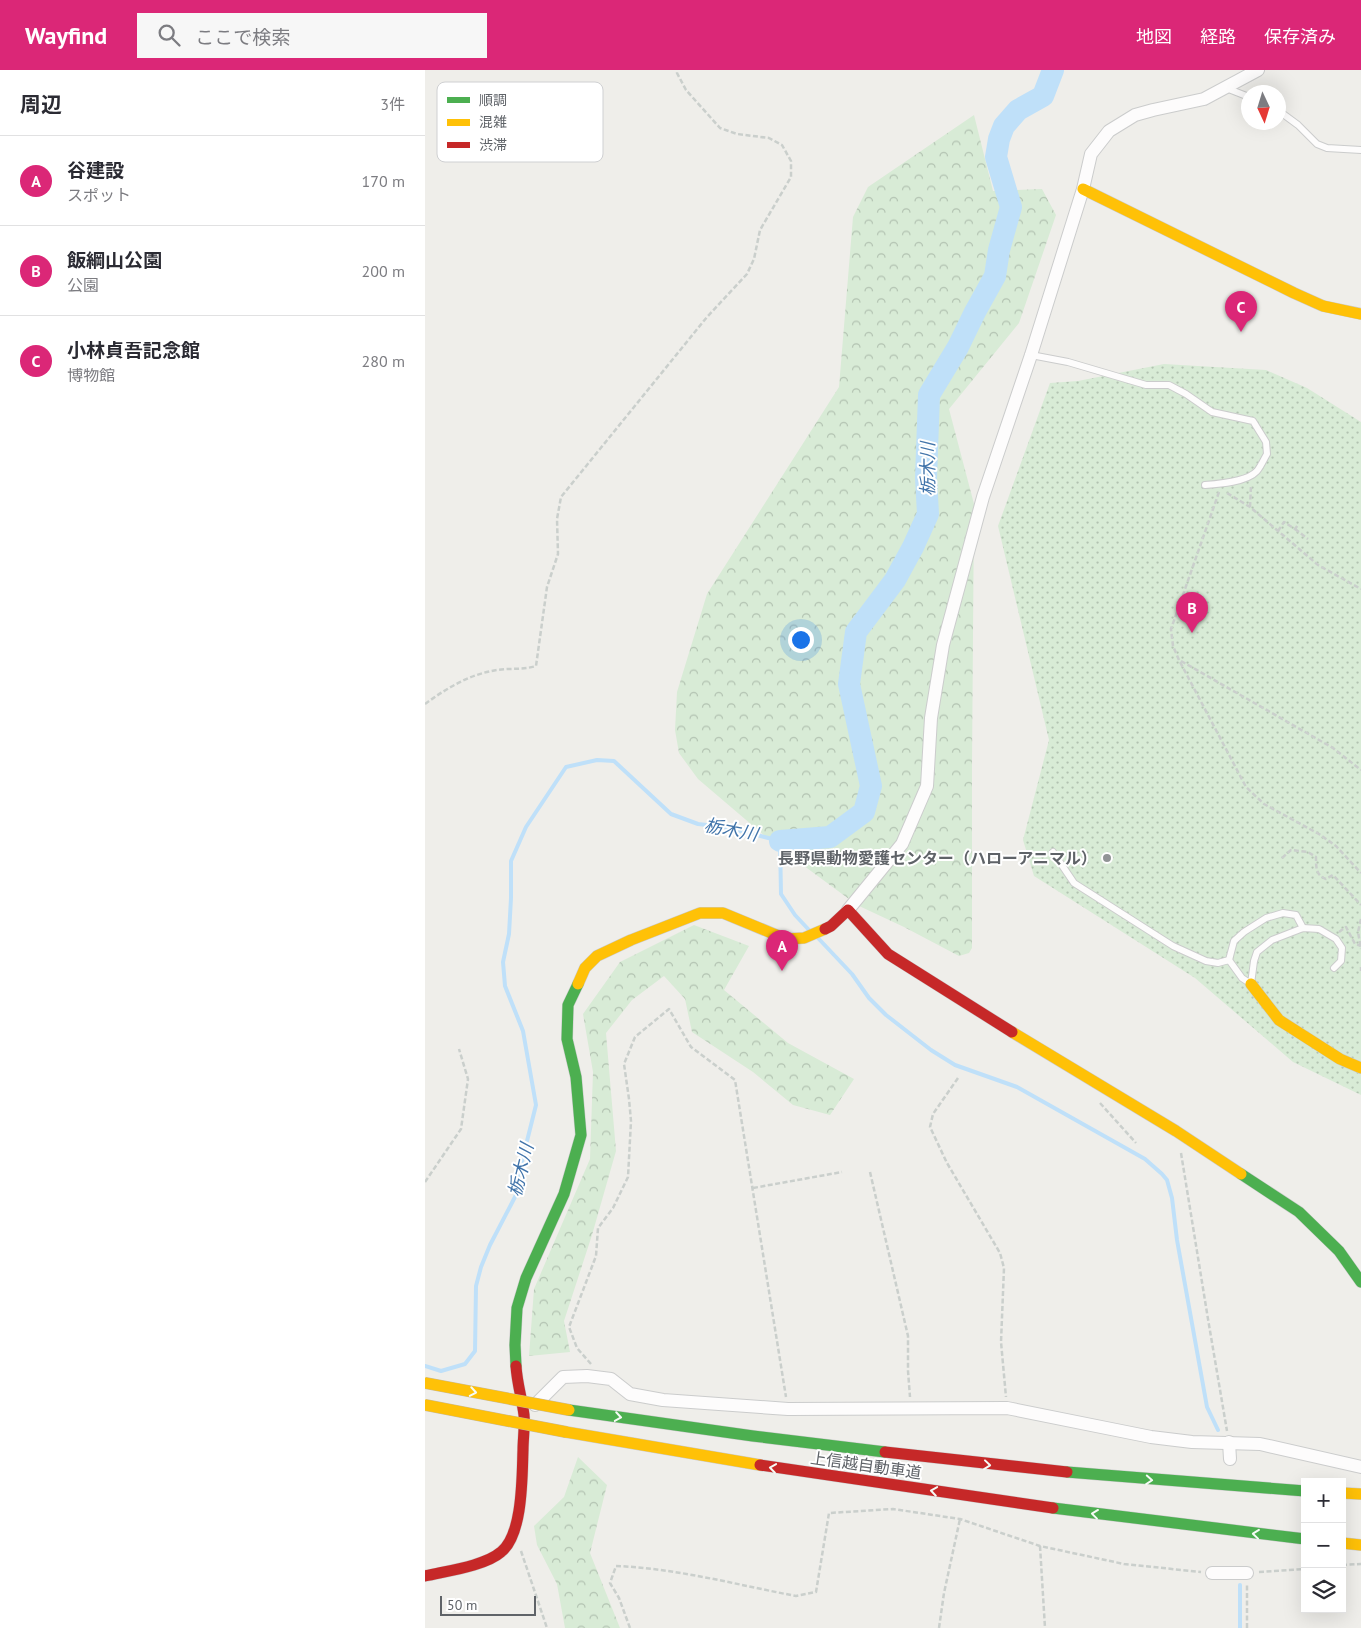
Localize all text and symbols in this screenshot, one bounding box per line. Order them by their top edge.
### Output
search box [137,13,487,58]
text: Wayfind [25,20,107,51]
icon: search [155,21,183,49]
text: ここで検索 [195,25,290,49]
text: 地図 [1136,25,1172,48]
text: 経路 [1200,25,1236,48]
text: 保存済み [1264,25,1336,48]
legend [437,82,603,162]
north arrow [1241,85,1286,130]
text: 周辺 [20,91,62,118]
text: 順調 [479,91,507,109]
text: 3件 [380,94,405,114]
text: 混雑 [479,113,507,131]
text: 渋滞 [479,136,507,154]
text: 谷建設 [67,158,124,182]
text: A [31,171,41,191]
text: 170 m [362,171,405,191]
text: スポット [67,185,131,205]
text: 飯綱山公園 [67,248,162,272]
text: B [31,261,41,281]
text: 200 m [362,261,405,281]
text: 公園 [67,275,99,295]
pin: C [1225,291,1257,332]
text: 小林貞吾記念館 [67,338,200,362]
text: C [32,351,40,371]
text: 280 m [362,351,405,371]
text: 博物館 [67,365,115,385]
water label: 栃木川 [916,440,939,496]
pin: B [1176,592,1208,633]
your location [788,627,814,653]
water label: 栃木川 [702,813,762,846]
place label: 長野県動物愛護センター（ハローアニマル） [778,848,1097,868]
marker: 長野県動物愛護センター（ハローアニマル） [1101,852,1113,864]
pin: A [766,930,798,971]
water label: 栃木川 [503,1139,539,1199]
one-way arrow [468,1387,477,1397]
one-way arrow [614,1411,622,1422]
street label: 上信越自動車道 [809,1447,923,1483]
one-way arrow [983,1459,991,1470]
one-way arrow [769,1463,778,1473]
one-way arrow [1145,1475,1153,1486]
map controls [1301,1478,1346,1613]
button: + [1301,1478,1346,1523]
one-way arrow [930,1487,938,1497]
one-way arrow [1091,1509,1099,1520]
button: − [1301,1523,1346,1568]
one-way arrow [1252,1529,1260,1540]
button: layers [1301,1568,1346,1613]
scale bar [440,1593,536,1616]
text: 50 m [447,1596,477,1614]

